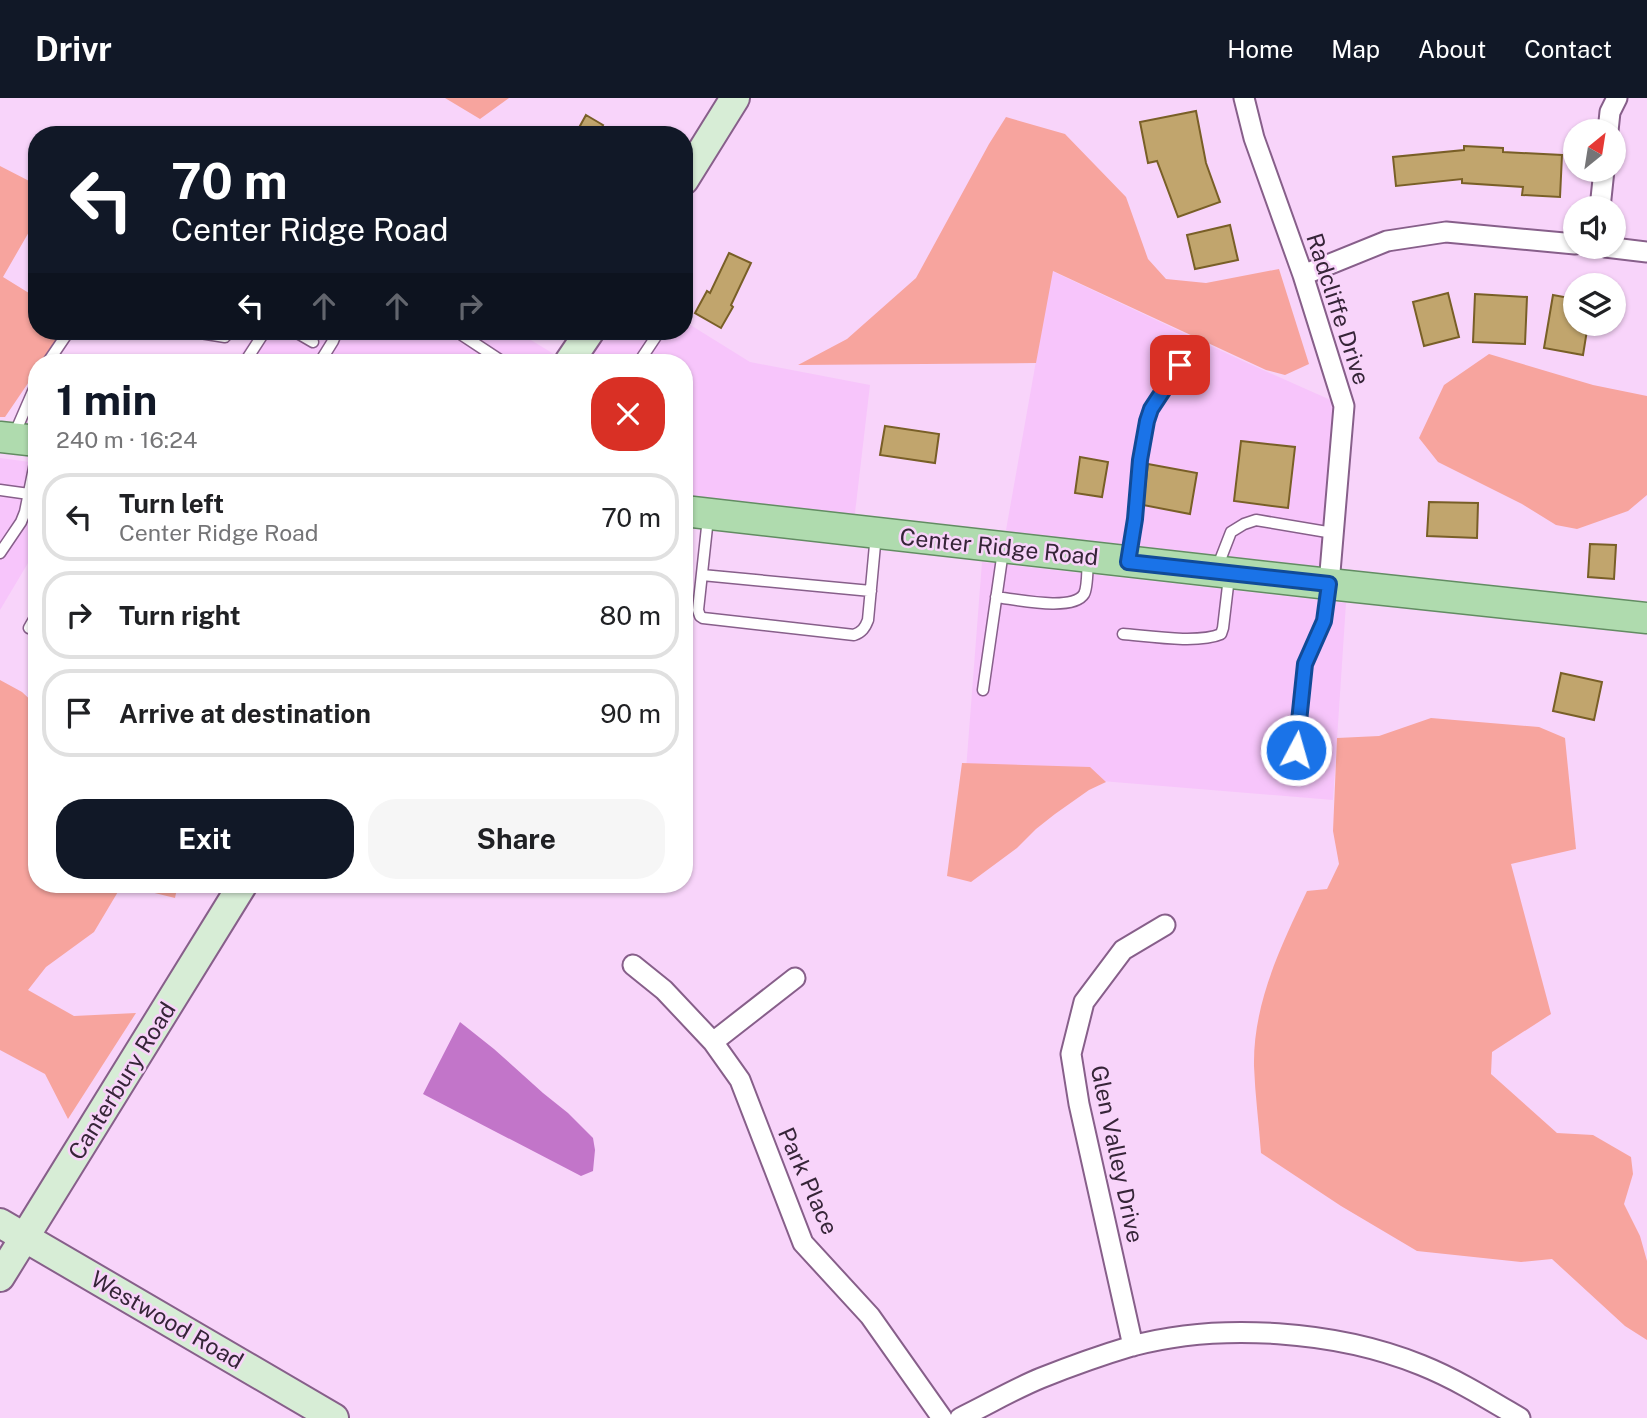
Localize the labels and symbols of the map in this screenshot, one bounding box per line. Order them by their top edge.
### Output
north arrow [1563,119,1626,182]
street label: Radcliffe Drive [1301,230,1376,388]
pin [1150,335,1210,395]
street label: Center Ridge Road [898,523,1100,570]
position arrow [1259,713,1333,787]
street label: Canterbury Road [62,997,181,1164]
street label: Glen Valley Drive [1086,1063,1149,1245]
street label: Park Place [773,1123,844,1239]
street label: Westwood Road [86,1265,248,1374]

